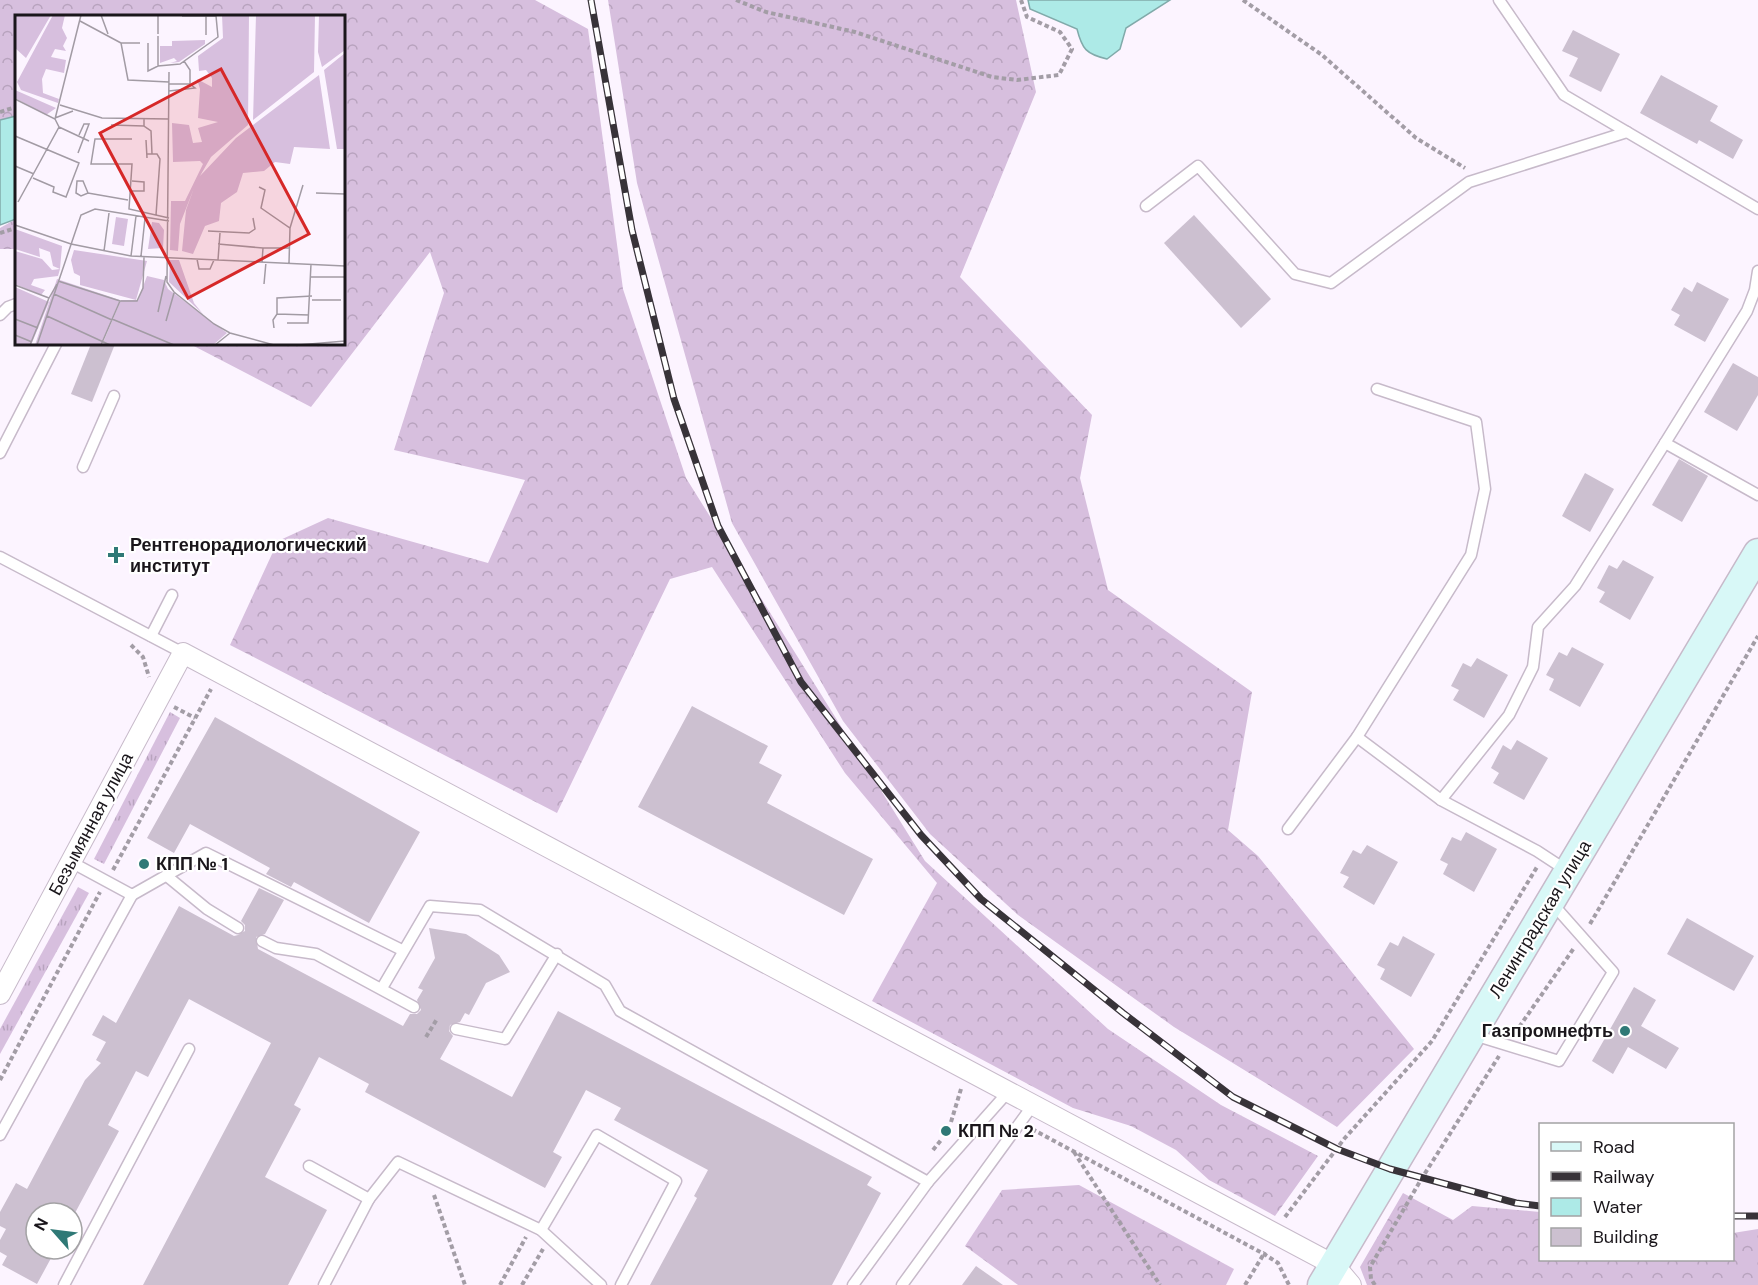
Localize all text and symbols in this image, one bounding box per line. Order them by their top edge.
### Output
inset map [15,15,345,345]
place label: Рентгенорадиологический институт [130,533,367,578]
marker: Рентгенорадиологический институт [107,546,125,564]
street label: Безымянная улица [43,747,139,900]
street label: Ленинградская улица [1483,835,1597,1002]
place label: КПП № 1 [156,852,228,876]
marker: КПП № 1 [137,857,151,871]
place label: Газпромнефть [1482,1019,1613,1043]
marker: Газпромнефть [1618,1024,1632,1038]
place label: КПП № 2 [958,1119,1034,1143]
legend [1539,1123,1734,1261]
marker: КПП № 2 [939,1124,953,1138]
text: Road [1593,1135,1635,1159]
text: Railway [1593,1165,1655,1189]
text: Water [1593,1195,1643,1219]
north arrow [24,1201,84,1261]
text: N [29,1214,53,1234]
text: Building [1593,1225,1658,1249]

